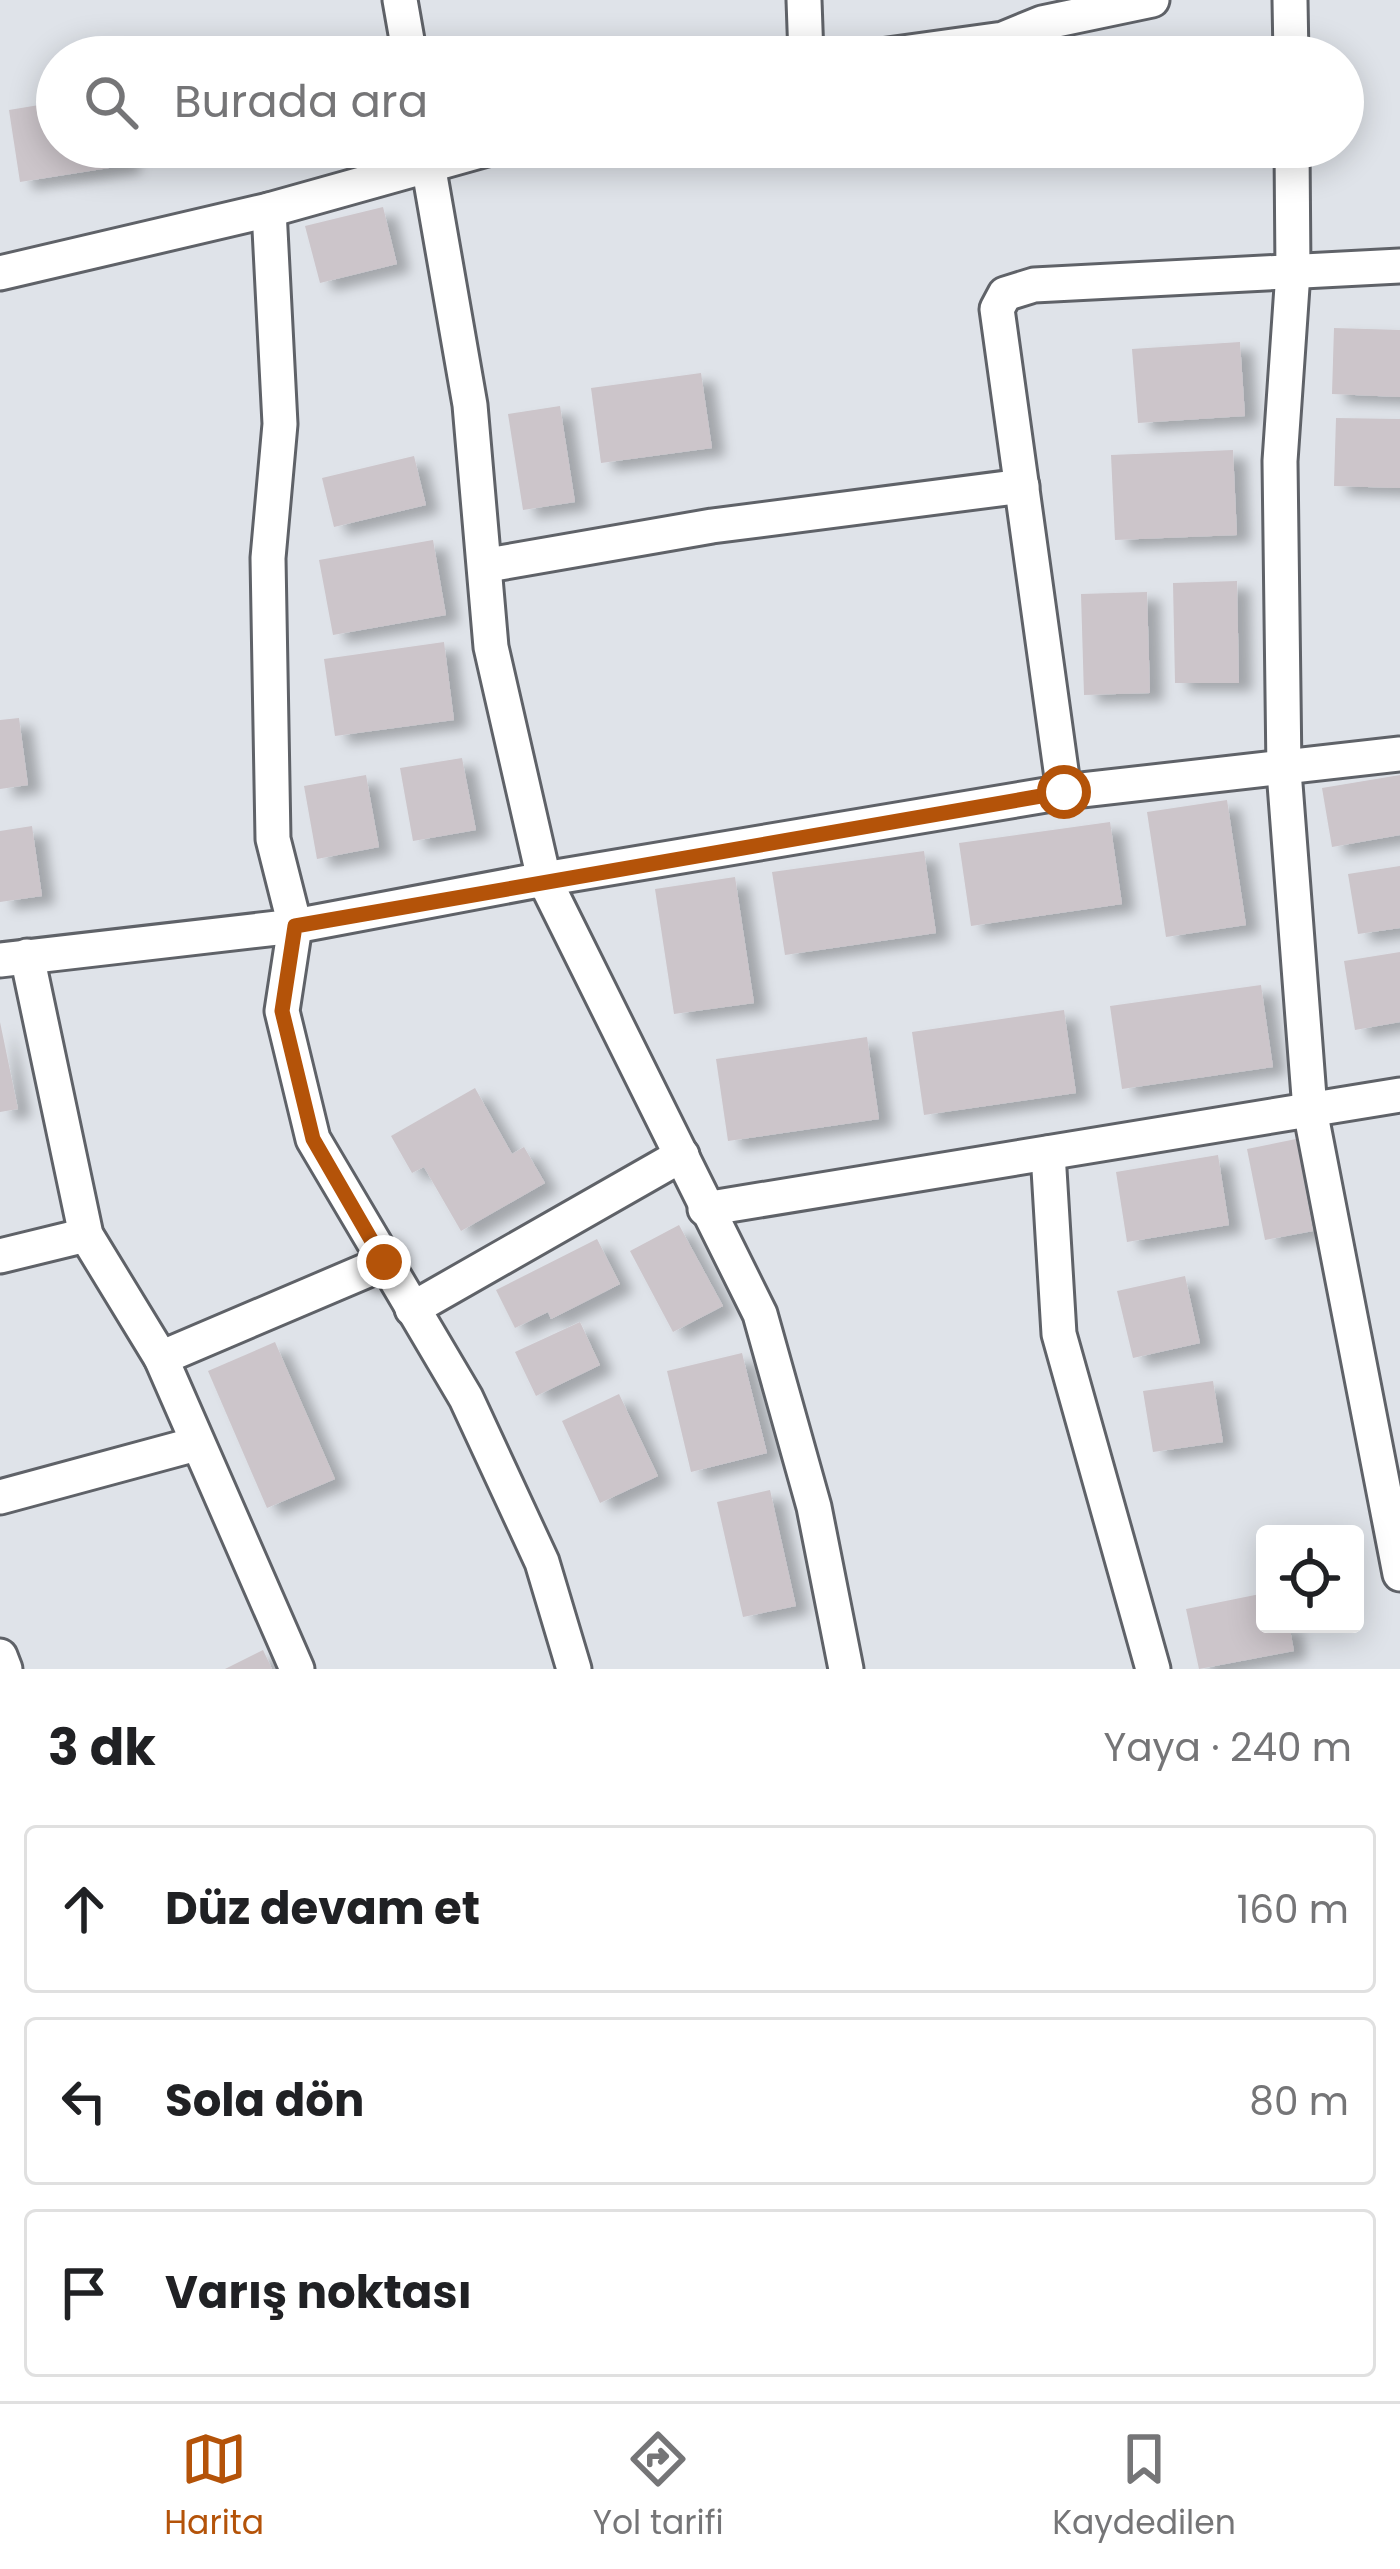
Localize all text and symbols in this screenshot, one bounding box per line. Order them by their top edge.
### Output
search box [36,36,1364,168]
icon: search [78,69,144,135]
text: Burada ara [174,70,428,133]
route start [1037,765,1091,819]
route end [357,1235,411,1289]
map controls [1256,1525,1364,1633]
button: locate [1256,1525,1364,1633]
text: 3 dk [48,1711,156,1783]
text: Yaya · 240 m [1103,1720,1352,1775]
icon: ahead [51,1876,117,1942]
text: Düz devam et [165,1877,480,1940]
text: 160 m [1237,1882,1349,1937]
icon: left [51,2068,117,2134]
text: Sola dön [165,2069,364,2132]
text: 80 m [1249,2074,1349,2129]
icon: arrive [51,2260,117,2326]
text: Varış noktası [165,2261,472,2324]
tab: Harita [164,2426,264,2548]
tab: Yol tarifi [593,2426,724,2548]
tab: Kaydedilen [1052,2426,1236,2548]

